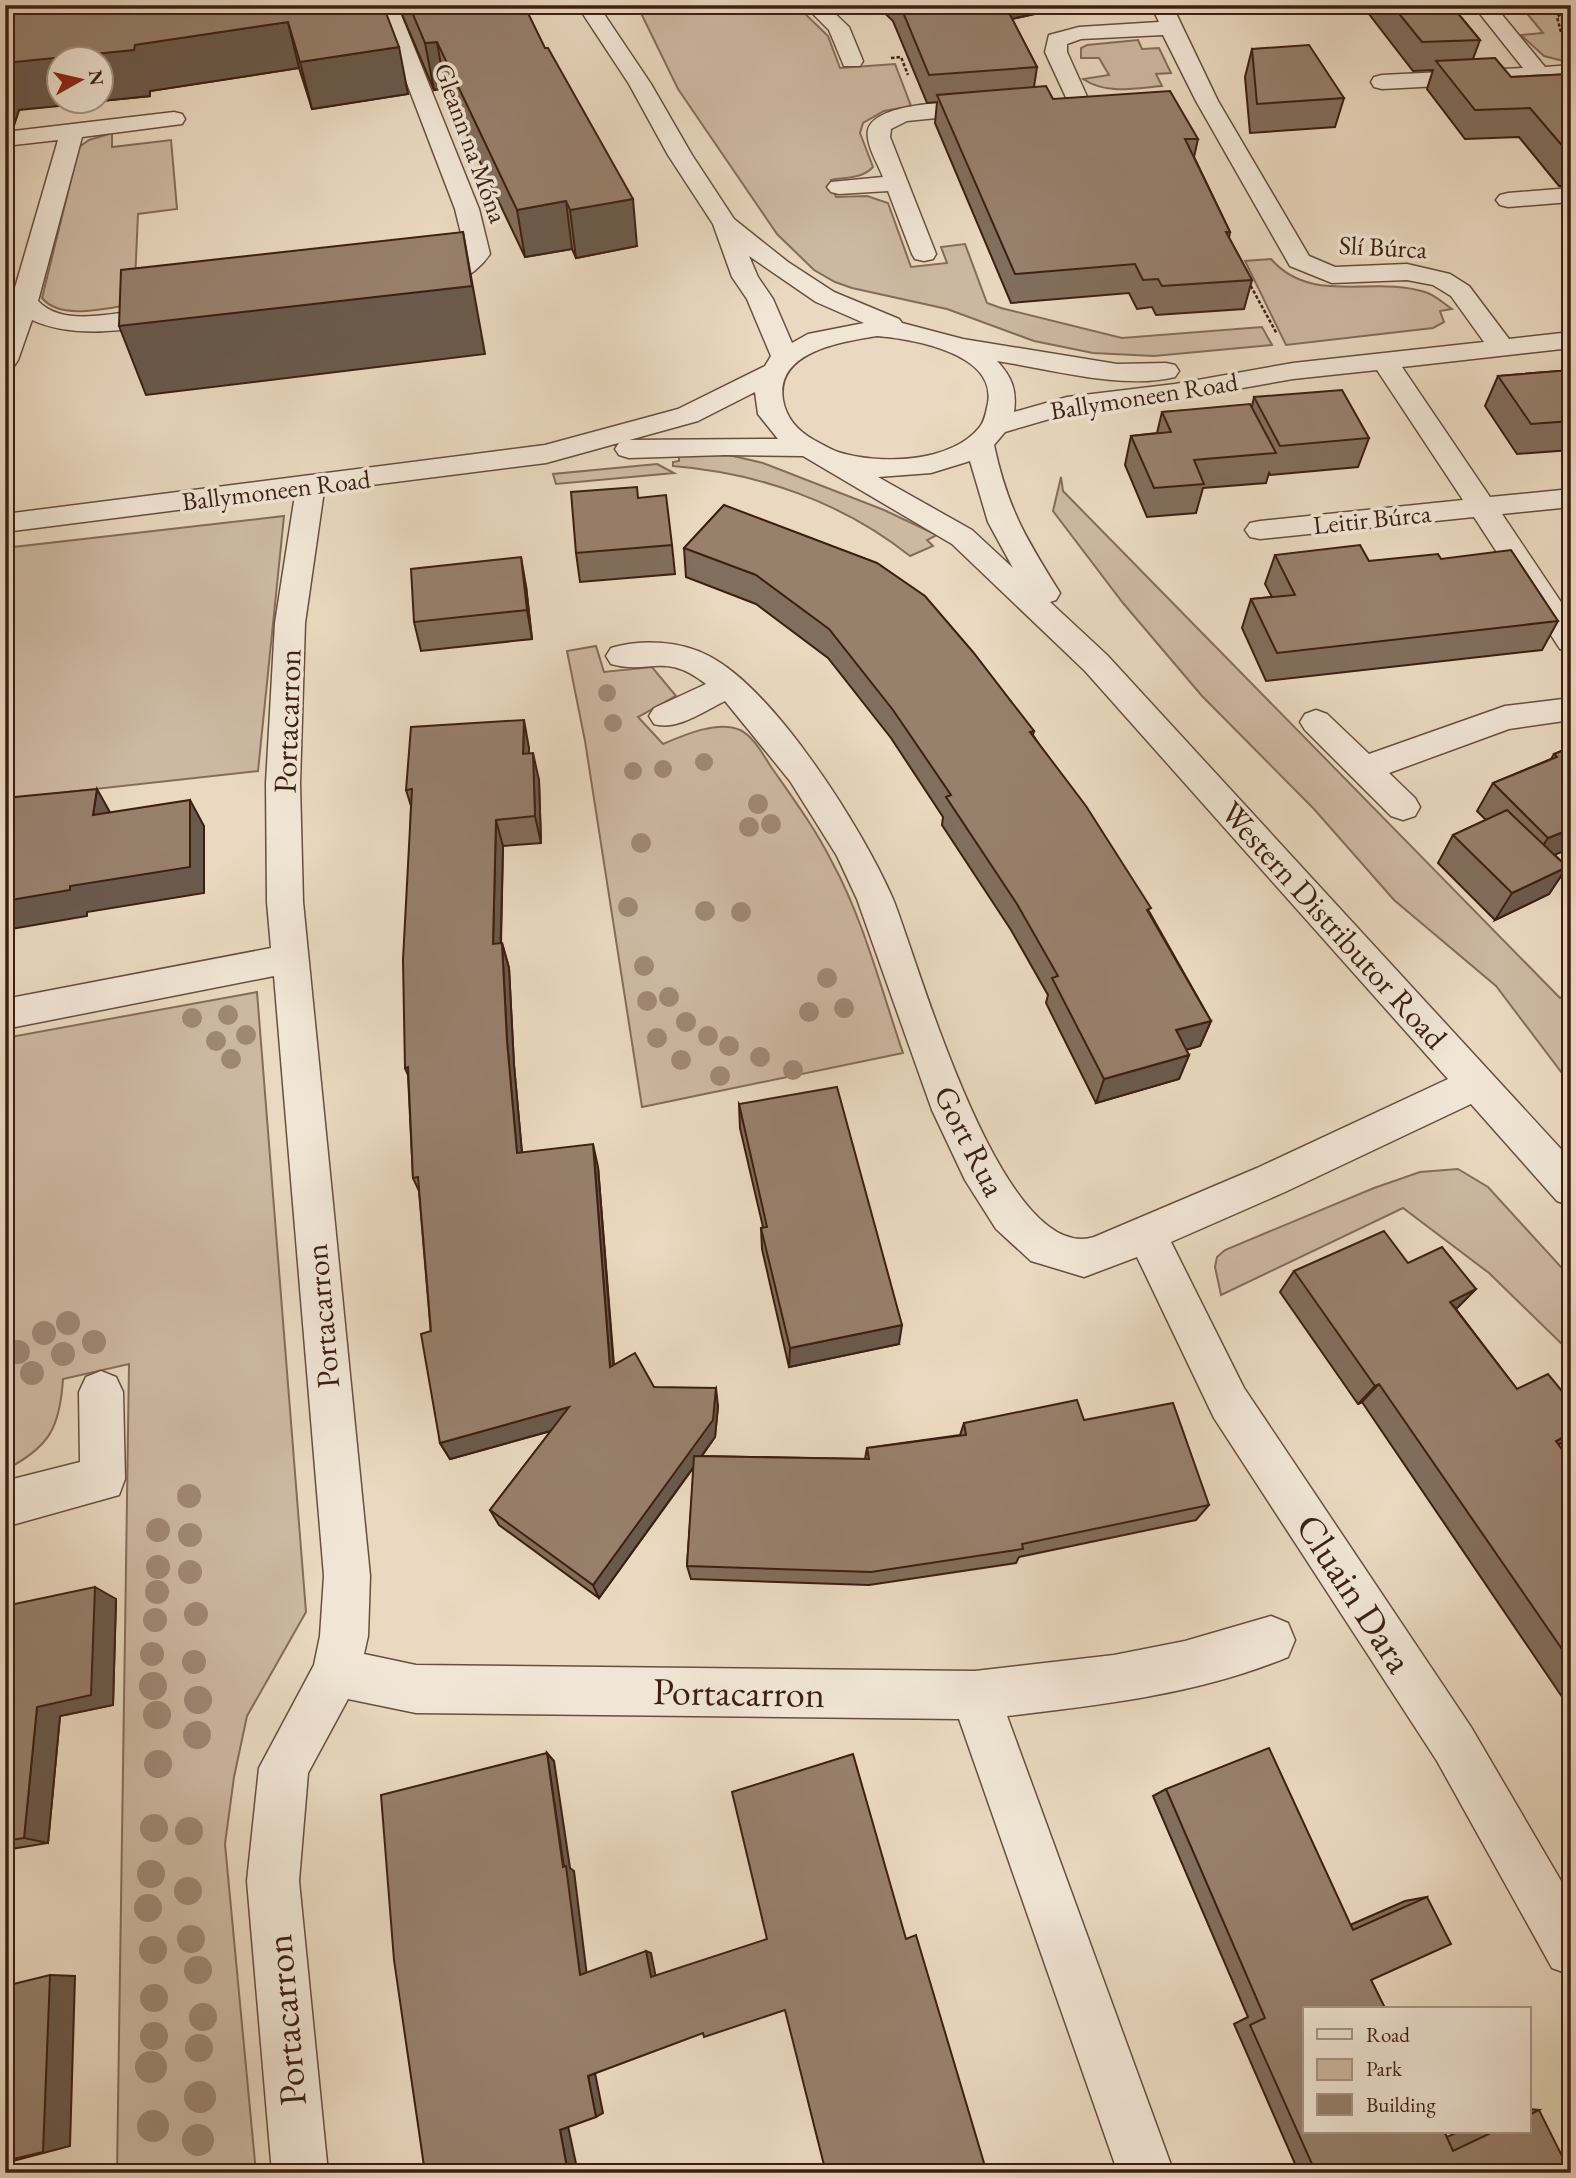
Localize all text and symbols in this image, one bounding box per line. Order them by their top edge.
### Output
north arrow [46,46,116,116]
street label: Gleann na Móna [426,58,516,228]
text: N [83,68,110,88]
street label: Slí Búrca [1338,228,1429,266]
street label: Ballymoneen Road [1048,364,1241,428]
street label: Ballymoneen Road [180,461,373,518]
street label: Leitir Búrca [1311,496,1433,542]
street label: Portacarron [263,648,311,794]
street label: Western Distributor Road [1211,792,1457,1058]
street label: Gort Rua [924,1079,1016,1204]
street label: Portacarron [295,1242,349,1390]
street label: Cluain Dara [1285,1504,1425,1682]
street label: Portacarron [653,1666,825,1718]
street label: Portacarron [253,1932,317,2108]
legend [1303,2007,1530,2132]
text: Road [1366,2021,1410,2048]
text: Park [1366,2055,1403,2082]
text: Building [1366,2091,1436,2118]

